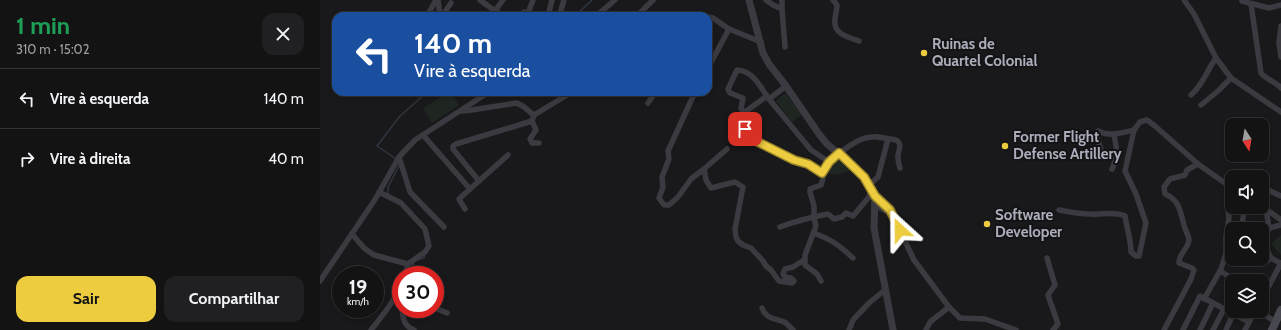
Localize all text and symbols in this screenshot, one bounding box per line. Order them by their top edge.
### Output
text: 1 min [16,11,70,40]
button: close [262,13,304,55]
text: 140 m [414,26,492,60]
icon: left [348,28,400,80]
place label: Ruinas de Quartel Colonial [932,35,1038,70]
text: 310 m · 15:02 [16,41,89,57]
marker: Ruinas de Quartel Colonial [919,48,929,58]
text: Vire à esquerda [414,60,530,82]
icon: left [16,88,38,110]
text: Vire à esquerda [50,90,149,108]
text: 140 m [263,90,304,108]
pin [728,112,762,146]
icon: arrive [734,118,756,140]
north arrow [1225,118,1269,162]
map controls [1225,118,1269,318]
place label: Former Flight Defense Artillery [1013,128,1122,163]
marker: Former Flight Defense Artillery [1000,141,1010,151]
icon: right [16,148,38,170]
text: Vire à direita [50,150,131,168]
text: 40 m [268,150,304,168]
button: sound [1225,170,1269,214]
place label: Software Developer [995,206,1062,241]
position arrow [879,209,921,251]
marker: Software Developer [982,219,992,229]
button: search [1225,222,1269,266]
speed limit sign: 30 [392,266,444,318]
button: layers [1225,274,1269,318]
text: 19 [349,275,367,299]
button: Sair [16,276,156,322]
button: Compartilhar [164,276,304,322]
text: km/h [347,295,369,308]

